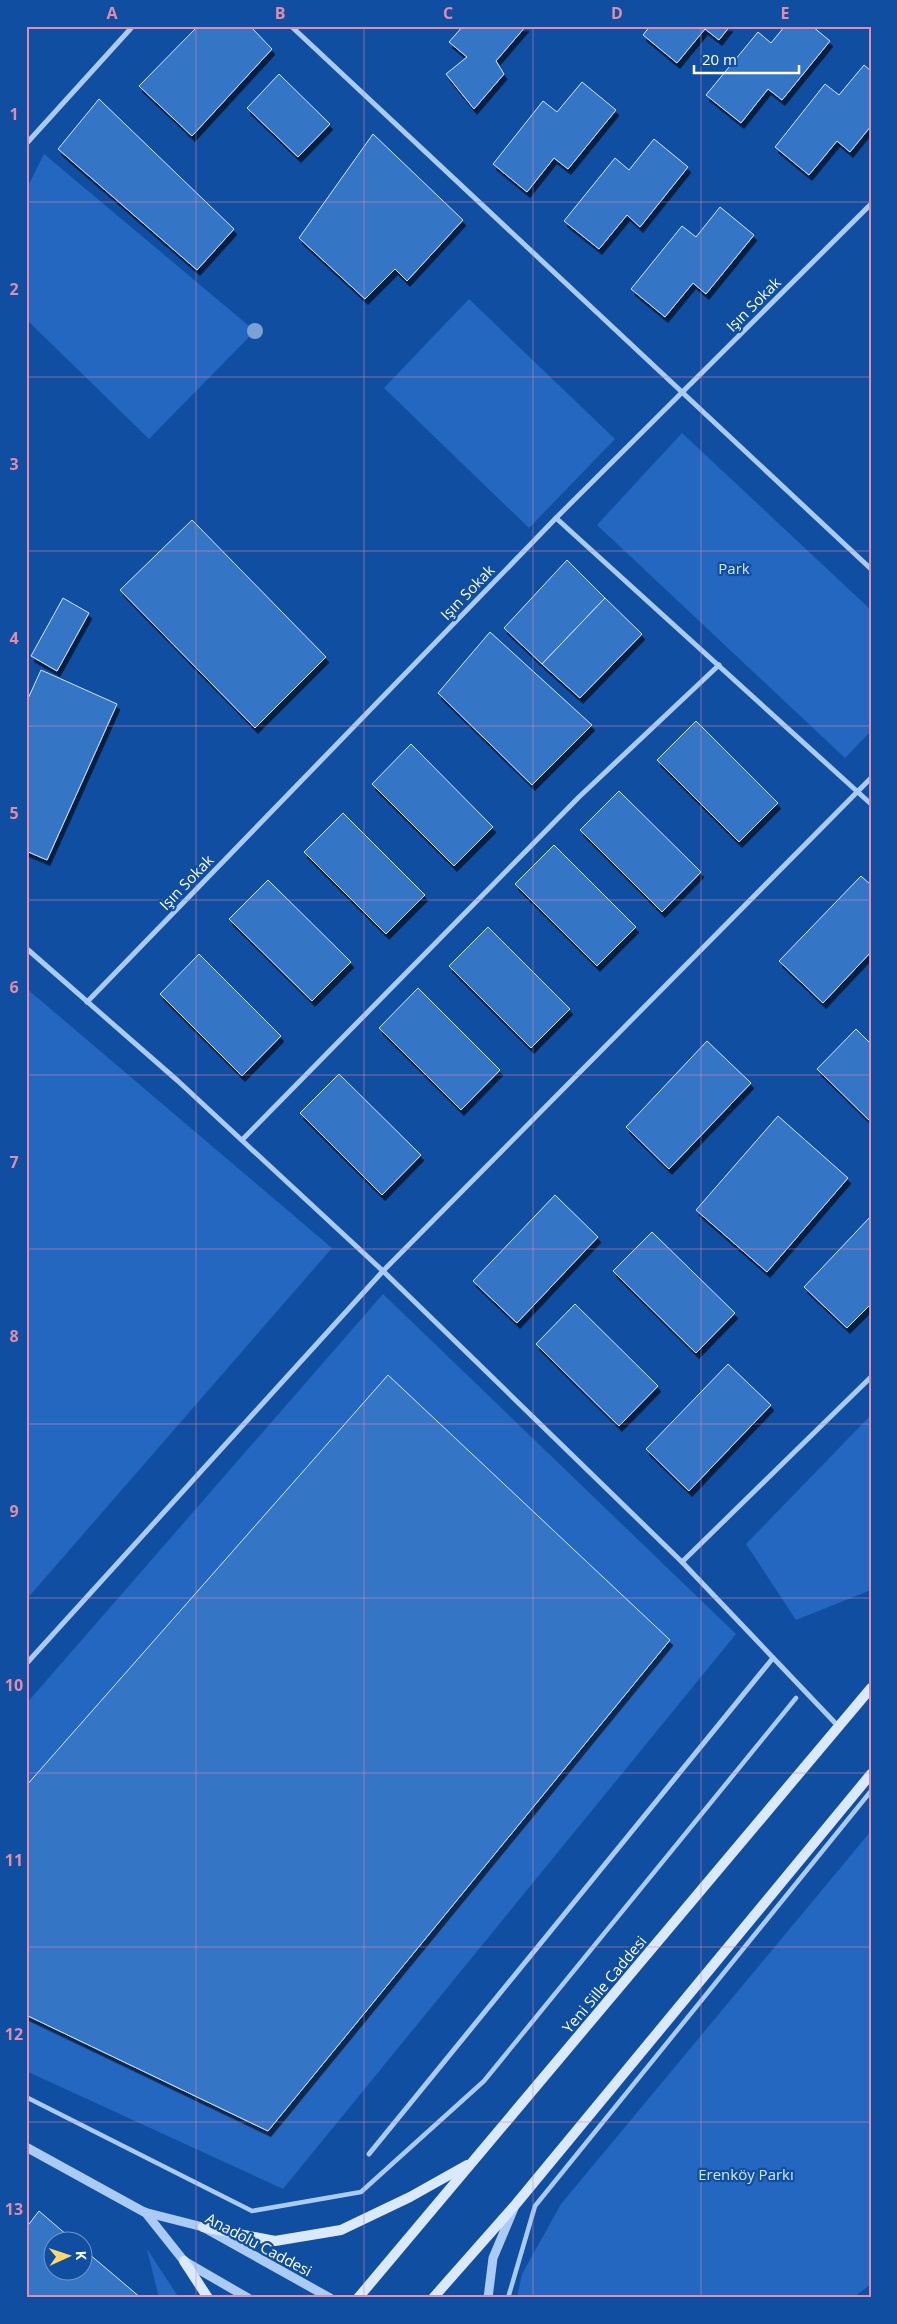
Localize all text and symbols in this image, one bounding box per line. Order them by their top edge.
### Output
text: A [106,2,118,24]
text: B [275,2,285,24]
text: C [443,2,453,24]
text: D [611,2,623,24]
text: E [781,2,790,24]
scale bar [694,42,800,74]
text: 20 m [702,49,737,69]
text: 1 [9,103,19,125]
street label: Işın Sokak [721,272,785,336]
text: 2 [9,278,19,300]
text: 3 [9,453,19,475]
park label: Park [718,558,750,578]
street label: Işın Sokak [436,560,498,624]
text: 4 [9,627,19,649]
text: 5 [9,802,19,824]
street label: Işın Sokak [155,850,217,914]
text: 6 [9,976,19,998]
text: 7 [9,1151,19,1173]
text: 8 [9,1325,19,1347]
text: 9 [9,1500,19,1522]
text: 10 [5,1674,23,1696]
text: 11 [5,1849,23,1871]
street label: Yeni Sille Caddesi [557,1931,651,2037]
text: 12 [5,2023,23,2045]
park label: Erenköy Parkı [698,2164,794,2184]
text: 13 [5,2198,23,2220]
street label: Anadolu Caddesi [202,2208,316,2280]
north arrow [42,2232,92,2282]
text: K [72,2250,91,2261]

